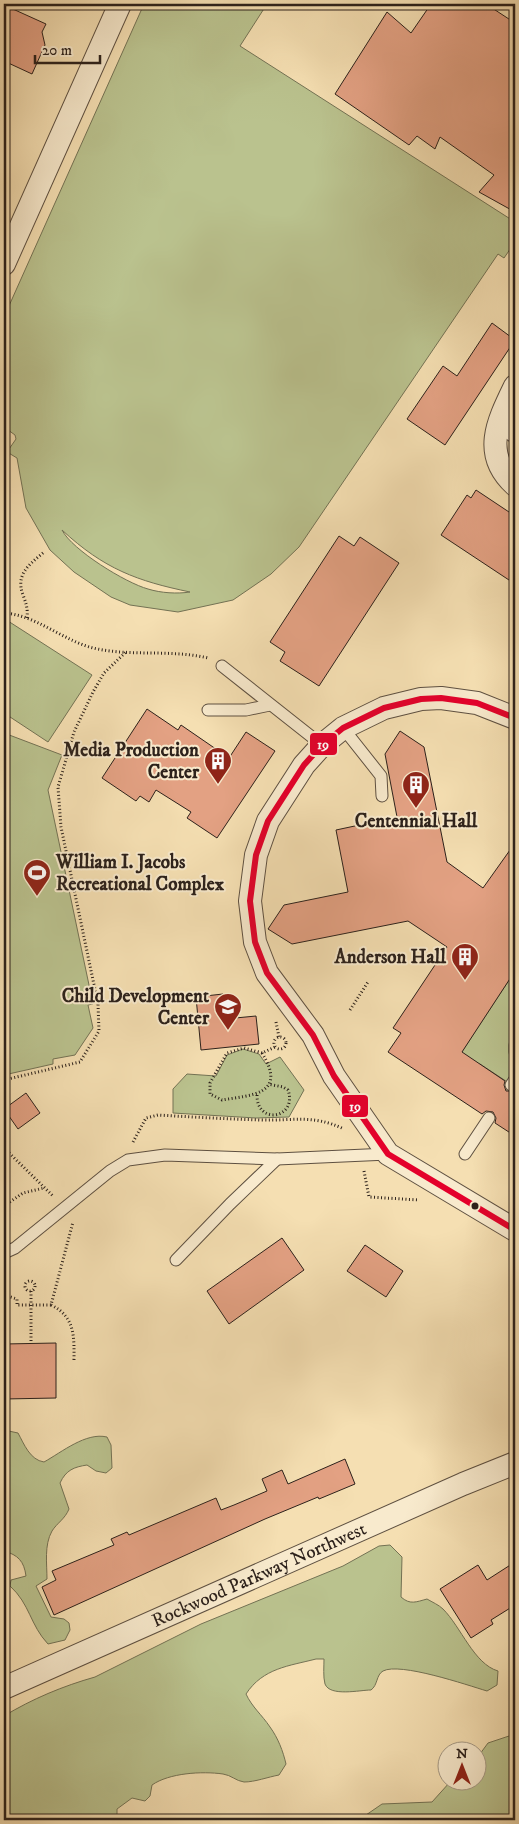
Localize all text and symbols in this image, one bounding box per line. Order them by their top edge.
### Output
scale bar [35,32,100,64]
text: 20 m [42,41,72,60]
line badge: 19 [309,732,338,756]
text: 19 [317,736,329,754]
place label: Media Production Center [63,739,200,784]
building icon: Media Production Center [203,746,233,785]
building icon: Centennial Hall [401,770,431,809]
place label: Centennial Hall [355,810,477,833]
place label: William I. Jacobs Recreational Complex [55,851,225,896]
sports icon: William I. Jacobs Recreational Complex [22,858,52,897]
building icon: Anderson Hall [450,942,480,981]
place label: Anderson Hall [334,946,446,969]
place label: Child Development Center [62,985,210,1030]
school or university icon: Child Development Center [213,992,243,1031]
line badge: 19 [341,1094,369,1118]
text: 19 [349,1098,361,1116]
unlabelled marker [470,1201,480,1211]
street label: Rockwood Parkway Northwest [148,1517,370,1632]
north arrow [436,1742,486,1792]
text: N [456,1745,468,1763]

